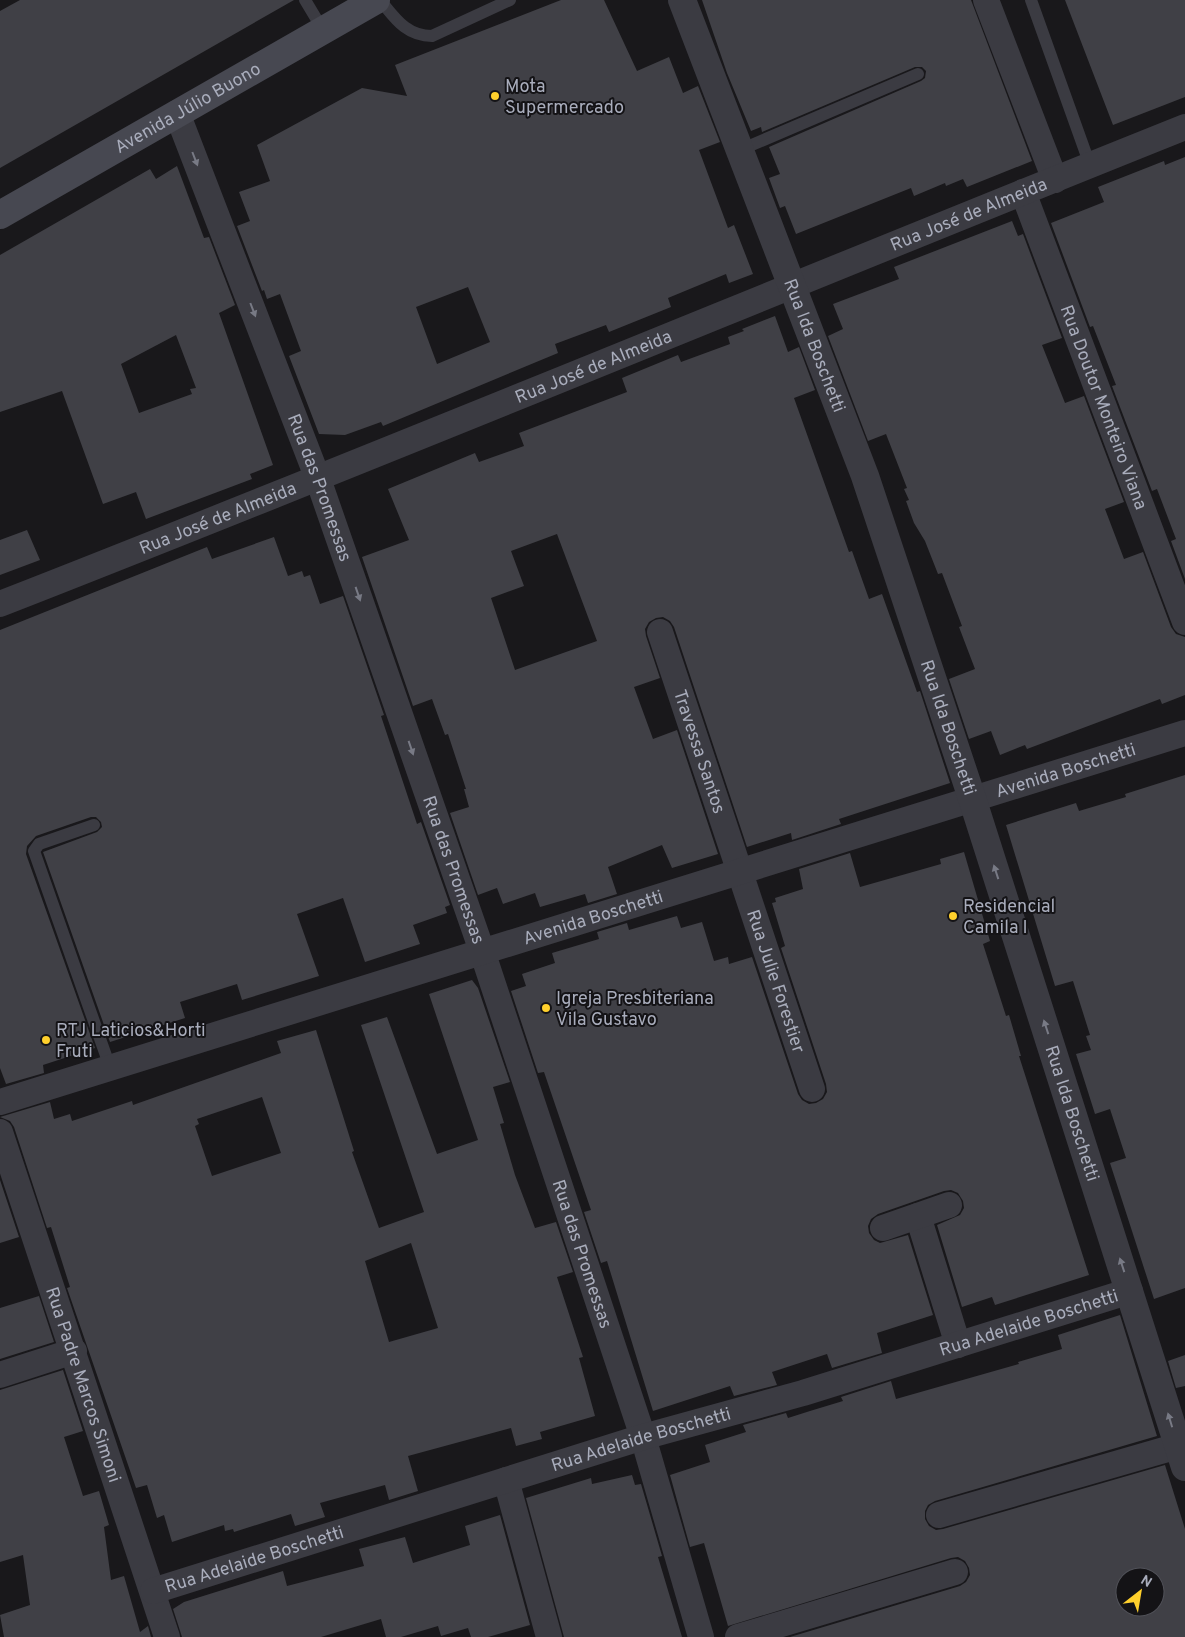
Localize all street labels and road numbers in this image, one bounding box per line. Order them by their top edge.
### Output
street label: Avenida Júlio Buono [111,58,265,160]
street label: Rua José de Almeida [887,174,1051,258]
street label: Rua Ida Boschetti [777,276,849,416]
street label: Rua Doutor Monteiro Viana [1054,302,1152,513]
street label: Rua José de Almeida [512,326,676,410]
street label: Rua das Promessas [281,411,356,565]
street label: Rua José de Almeida [136,478,300,561]
street label: Rua Ida Boschetti [914,657,980,799]
street label: Travessa Santos [667,687,730,817]
street label: Avenida Boschetti [993,739,1139,804]
street label: Rua das Promessas [416,793,489,948]
street label: Avenida Boschetti [520,886,666,951]
street label: Rua Julie Forestier [740,907,809,1056]
street label: Rua Ida Boschetti [1039,1043,1103,1184]
street label: Rua das Promessas [546,1177,616,1332]
street label: Rua Padre Marcos Simoni [39,1284,125,1486]
street label: Rua Adelaide Boschetti [937,1285,1121,1363]
street label: Rua Adelaide Boschetti [549,1403,734,1478]
street label: Rua Adelaide Boschetti [162,1522,347,1600]

